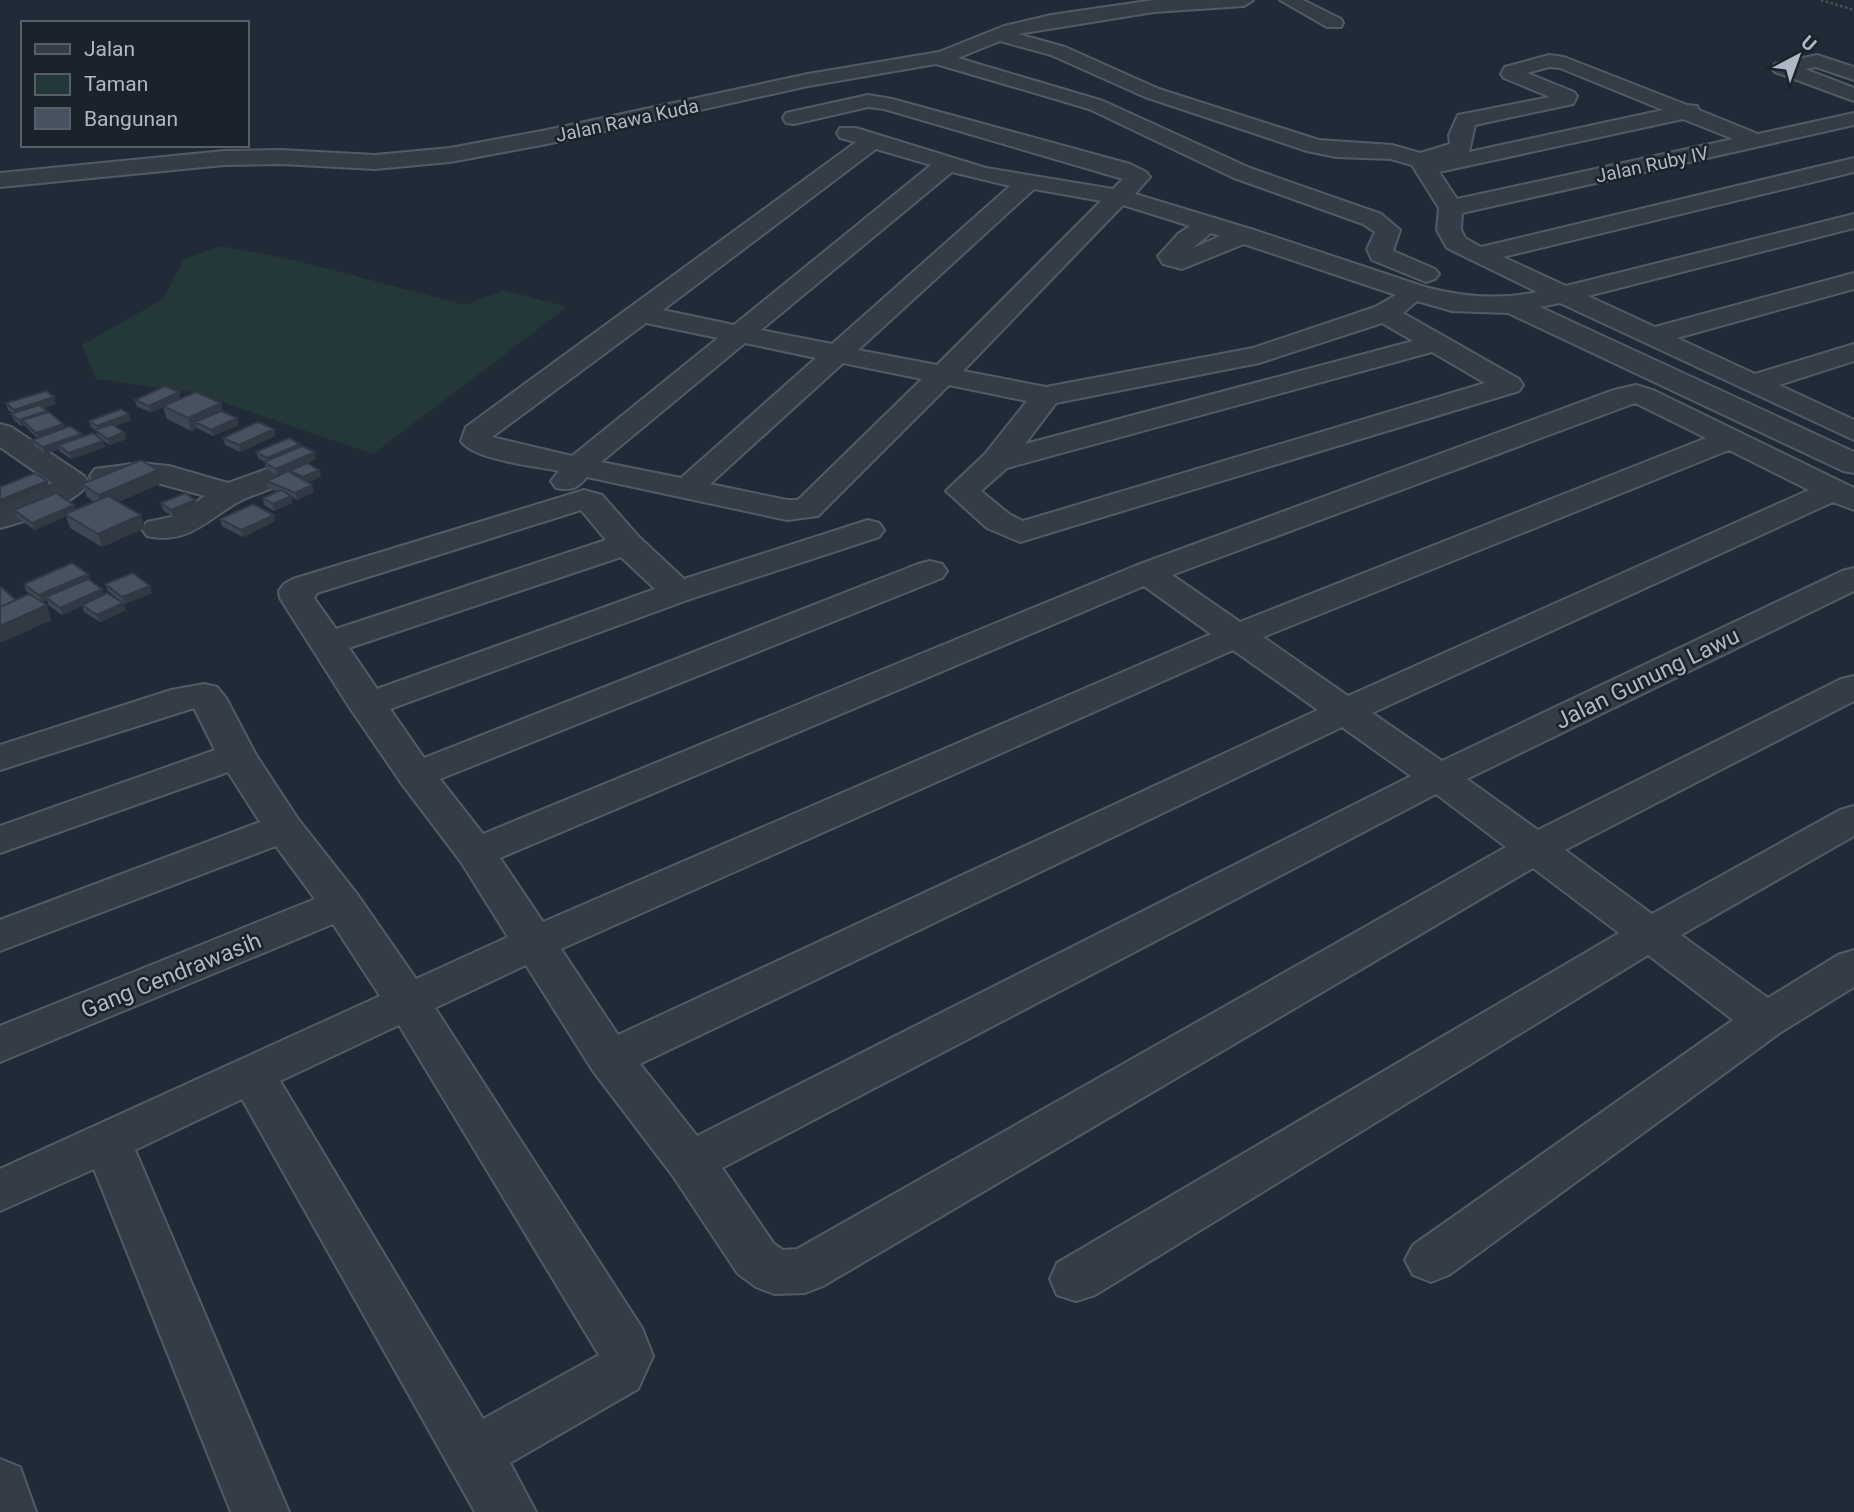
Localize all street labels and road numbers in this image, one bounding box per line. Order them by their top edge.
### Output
street label: Jalan Rawa Kuda [554,94,701,147]
street label: Jalan Ruby IV [1594,141,1711,188]
street label: Jalan Gunung Lawu [1551,622,1744,735]
street label: Gang Cendrawasih [77,927,265,1024]

